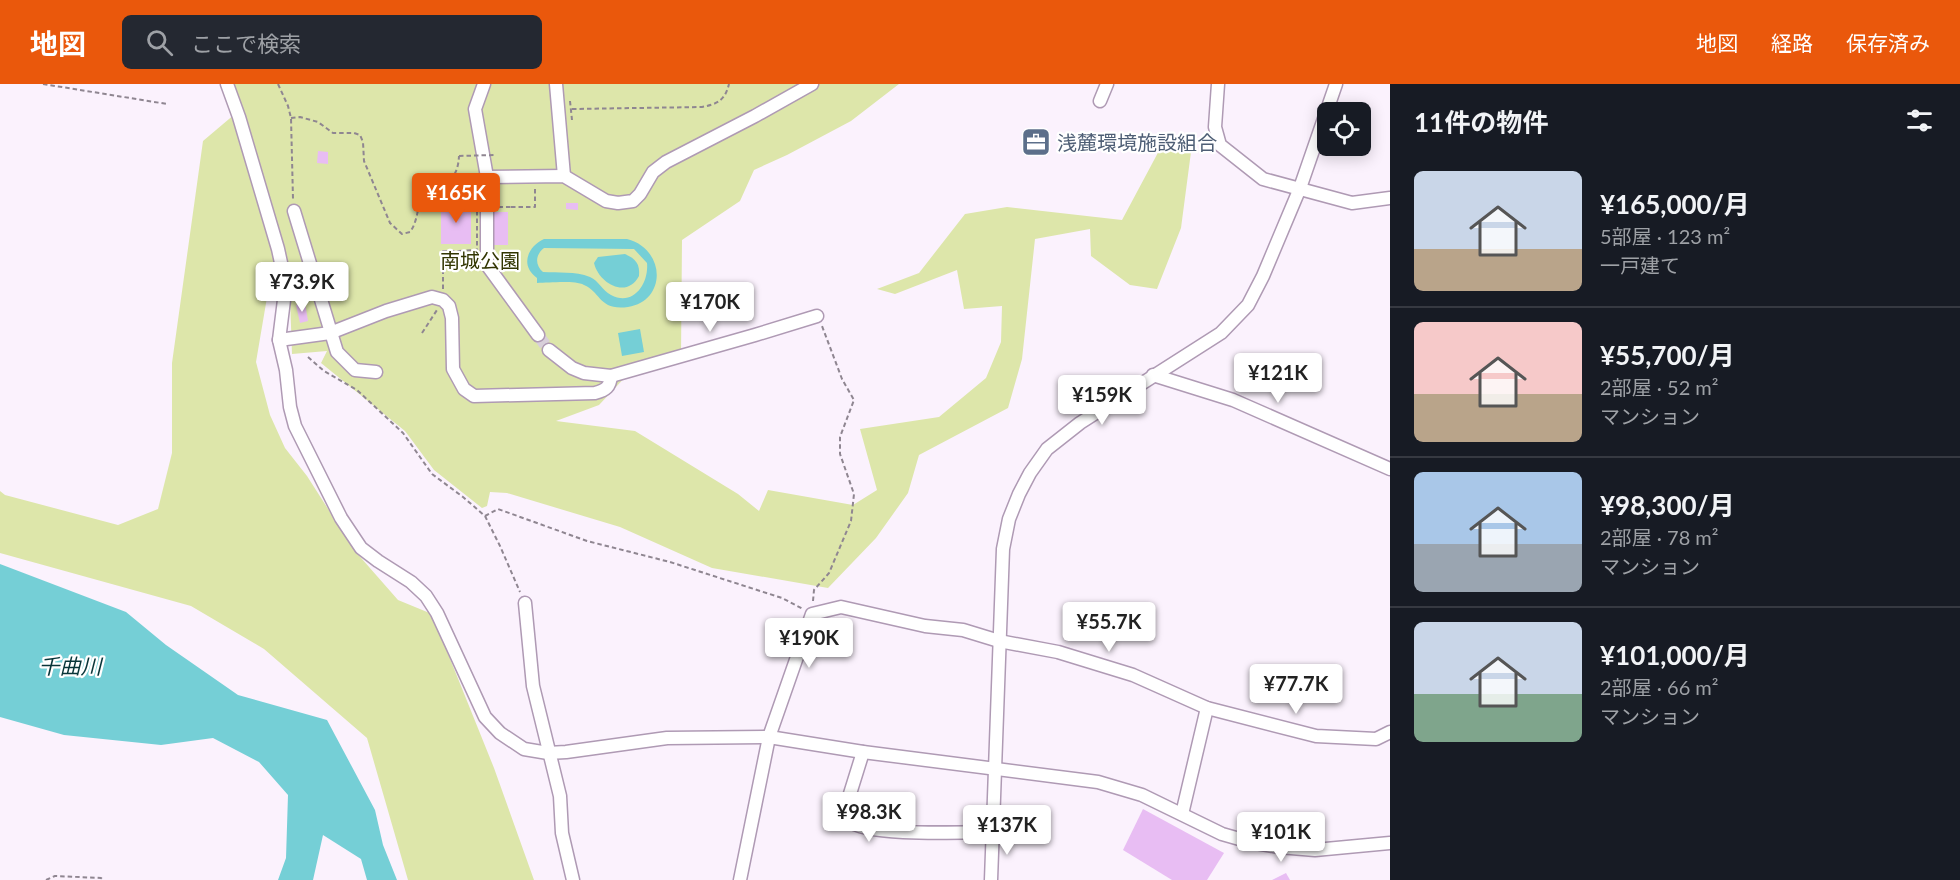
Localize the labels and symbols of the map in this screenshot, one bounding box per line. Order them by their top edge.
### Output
office icon: 浅麓環境施設組合 [1020,126,1052,158]
place label: 浅麓環境施設組合 [1057,130,1217,154]
pin: ¥165K [414,173,498,224]
park label: 南城公園 [440,248,520,272]
pin: ¥73.9K [253,262,351,313]
pin: ¥170K [668,282,752,333]
pin: ¥121K [1236,353,1320,404]
pin: ¥159K [1060,375,1144,426]
pin: ¥55.7K [1060,602,1158,653]
pin: ¥190K [767,618,851,669]
water label: 千曲川 [39,653,103,678]
pin: ¥77.7K [1247,664,1345,715]
pin: ¥98.3K [820,792,918,843]
pin: ¥137K [965,805,1049,856]
pin: ¥101K [1239,812,1323,863]

